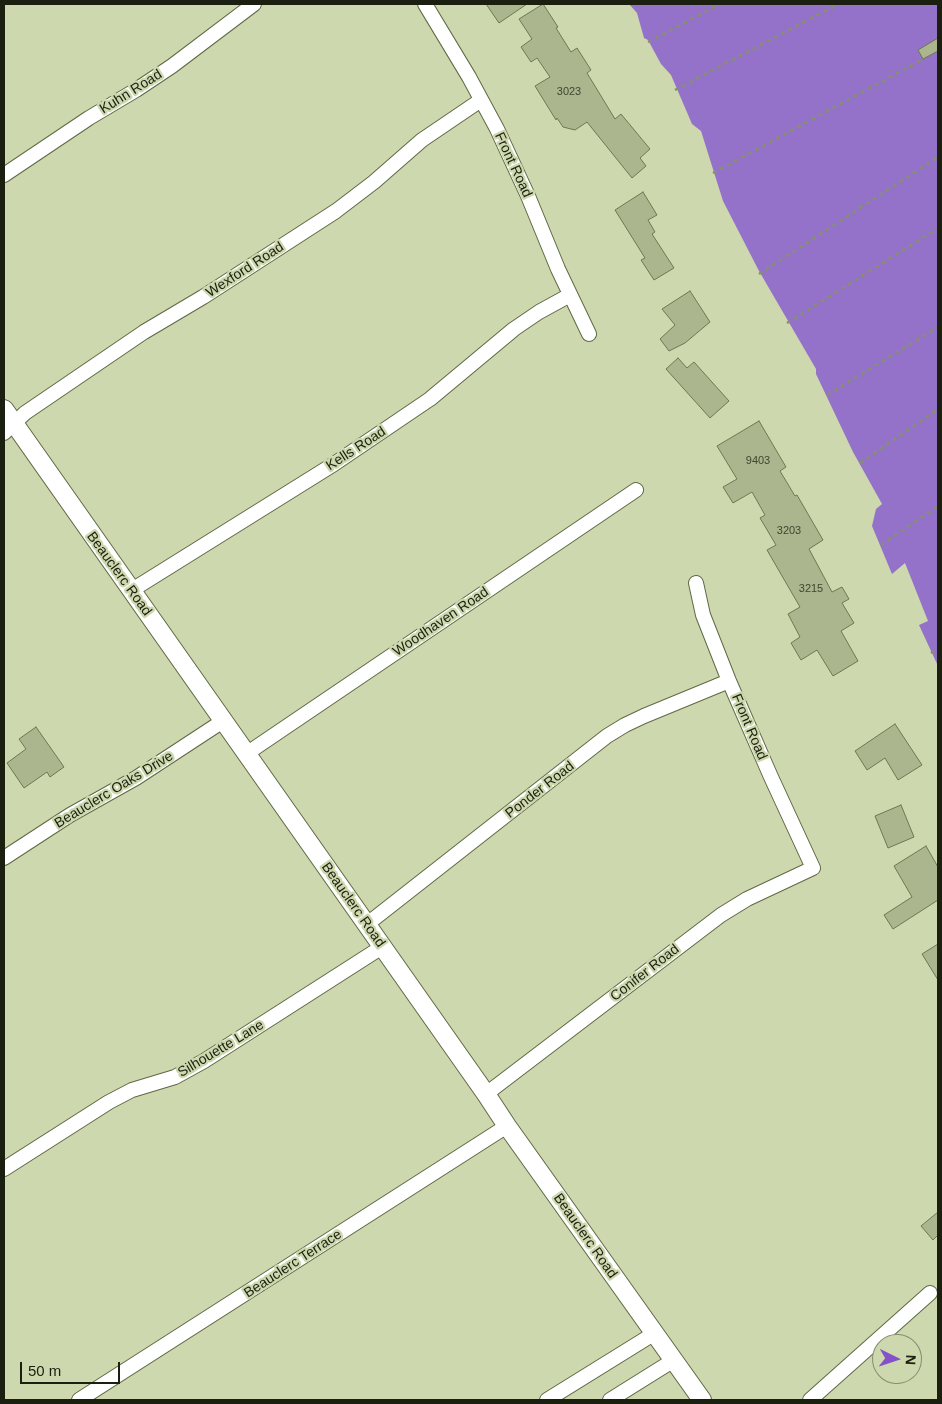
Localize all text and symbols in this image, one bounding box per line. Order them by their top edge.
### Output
street label: Kuhn Road [97,66,165,118]
house number: 3023 [557,85,581,99]
street label: Front Road [491,130,535,200]
street label: Wexford Road [203,239,287,301]
street label: Kells Road [323,424,389,474]
house number: 9403 [746,454,770,468]
house number: 3203 [777,524,801,538]
street label: Beauclerc Road [83,529,155,619]
house number: 3215 [799,582,823,596]
street label: Woodhaven Road [390,584,492,660]
street label: Front Road [728,691,770,763]
street label: Beauclerc Oaks Drive [52,748,176,832]
street label: Ponder Road [502,758,578,822]
street label: Beauclerc Road [318,859,388,951]
street label: Conifer Road [607,941,683,1005]
street label: Silhouette Lane [175,1017,267,1081]
street label: Beauclerc Road [550,1190,620,1282]
street label: Beauclerc Terrace [241,1226,345,1302]
north arrow [872,1334,922,1384]
scale bar [22,1352,122,1384]
text: N [903,1354,919,1366]
text: 50 m [28,1362,61,1379]

